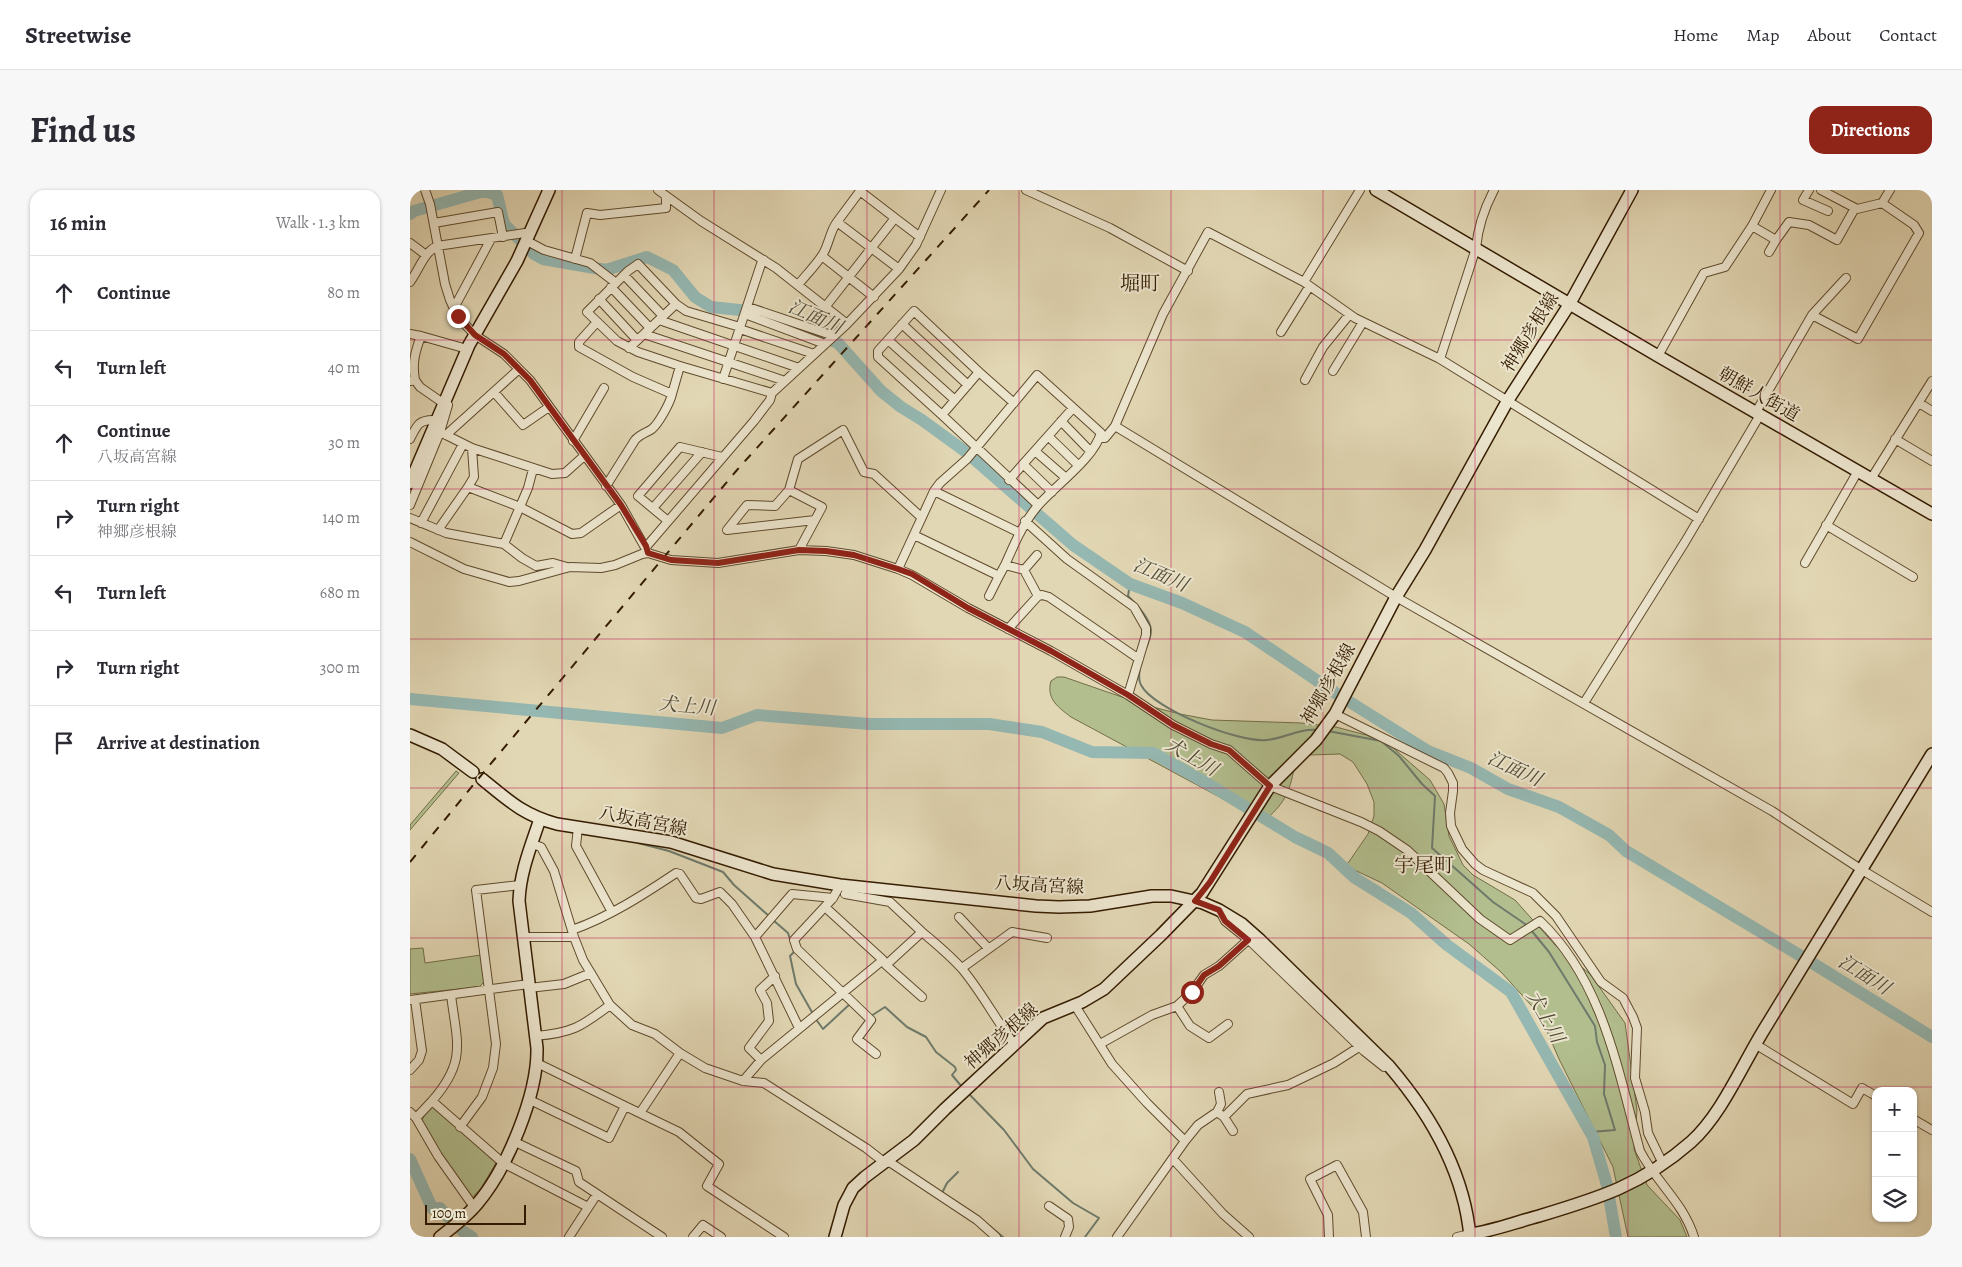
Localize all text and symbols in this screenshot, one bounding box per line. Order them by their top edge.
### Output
text: Streetwise [25,19,131,51]
text: Home [1673,23,1718,47]
text: Map [1746,23,1779,47]
text: About [1807,23,1851,47]
text: Contact [1879,23,1937,47]
text: Find us [30,106,136,154]
button: Directions [1809,106,1932,154]
text: 16 min [50,209,107,237]
text: Walk · 1.3 km [276,212,360,234]
district label: 堀町 [1120,270,1160,297]
icon: ahead [50,279,78,307]
text: Continue [97,280,171,306]
text: 80 m [327,282,360,304]
street label: 神郷彦根線 [1496,287,1564,377]
water label: 江面川 [784,293,849,341]
route end [447,305,470,328]
icon: left [50,354,78,382]
text: Turn left [97,355,166,381]
text: 40 m [328,357,360,379]
street label: 朝鮮人街道 [1714,361,1804,427]
text: Continue [97,418,171,444]
icon: ahead [50,429,78,457]
text: 30 m [328,432,360,454]
text: 八坂高宮線 [97,446,177,468]
text: Turn right [97,493,179,519]
icon: right [50,504,78,532]
text: 140 m [322,507,360,529]
text: 神郷彦根線 [97,521,177,543]
water label: 江面川 [1129,552,1194,599]
icon: left [50,579,78,607]
text: Turn left [97,580,166,606]
text: 680 m [320,582,360,604]
street label: 神郷彦根線 [1295,639,1361,729]
icon: right [50,654,78,682]
text: Turn right [97,655,179,681]
text: 300 m [320,657,360,679]
water label: 犬上川 [657,691,718,722]
icon: arrive [50,729,78,757]
text: Arrive at destination [97,730,260,756]
water label: 犬上川 [1160,731,1224,783]
water label: 江面川 [1483,745,1548,794]
street label: 八坂高宮線 [597,801,689,841]
district label: 宇尾町 [1394,852,1454,879]
street label: 八坂高宮線 [993,871,1085,899]
water label: 江面川 [1833,949,1897,1002]
route start [1181,981,1204,1004]
water label: 犬上川 [1520,985,1571,1049]
street label: 神郷彦根線 [959,997,1043,1075]
map controls [1872,1087,1917,1222]
button: + [1872,1087,1917,1132]
button: − [1872,1132,1917,1177]
button: layers [1872,1177,1917,1222]
scale bar [425,1202,526,1225]
text: 100 m [432,1204,466,1223]

